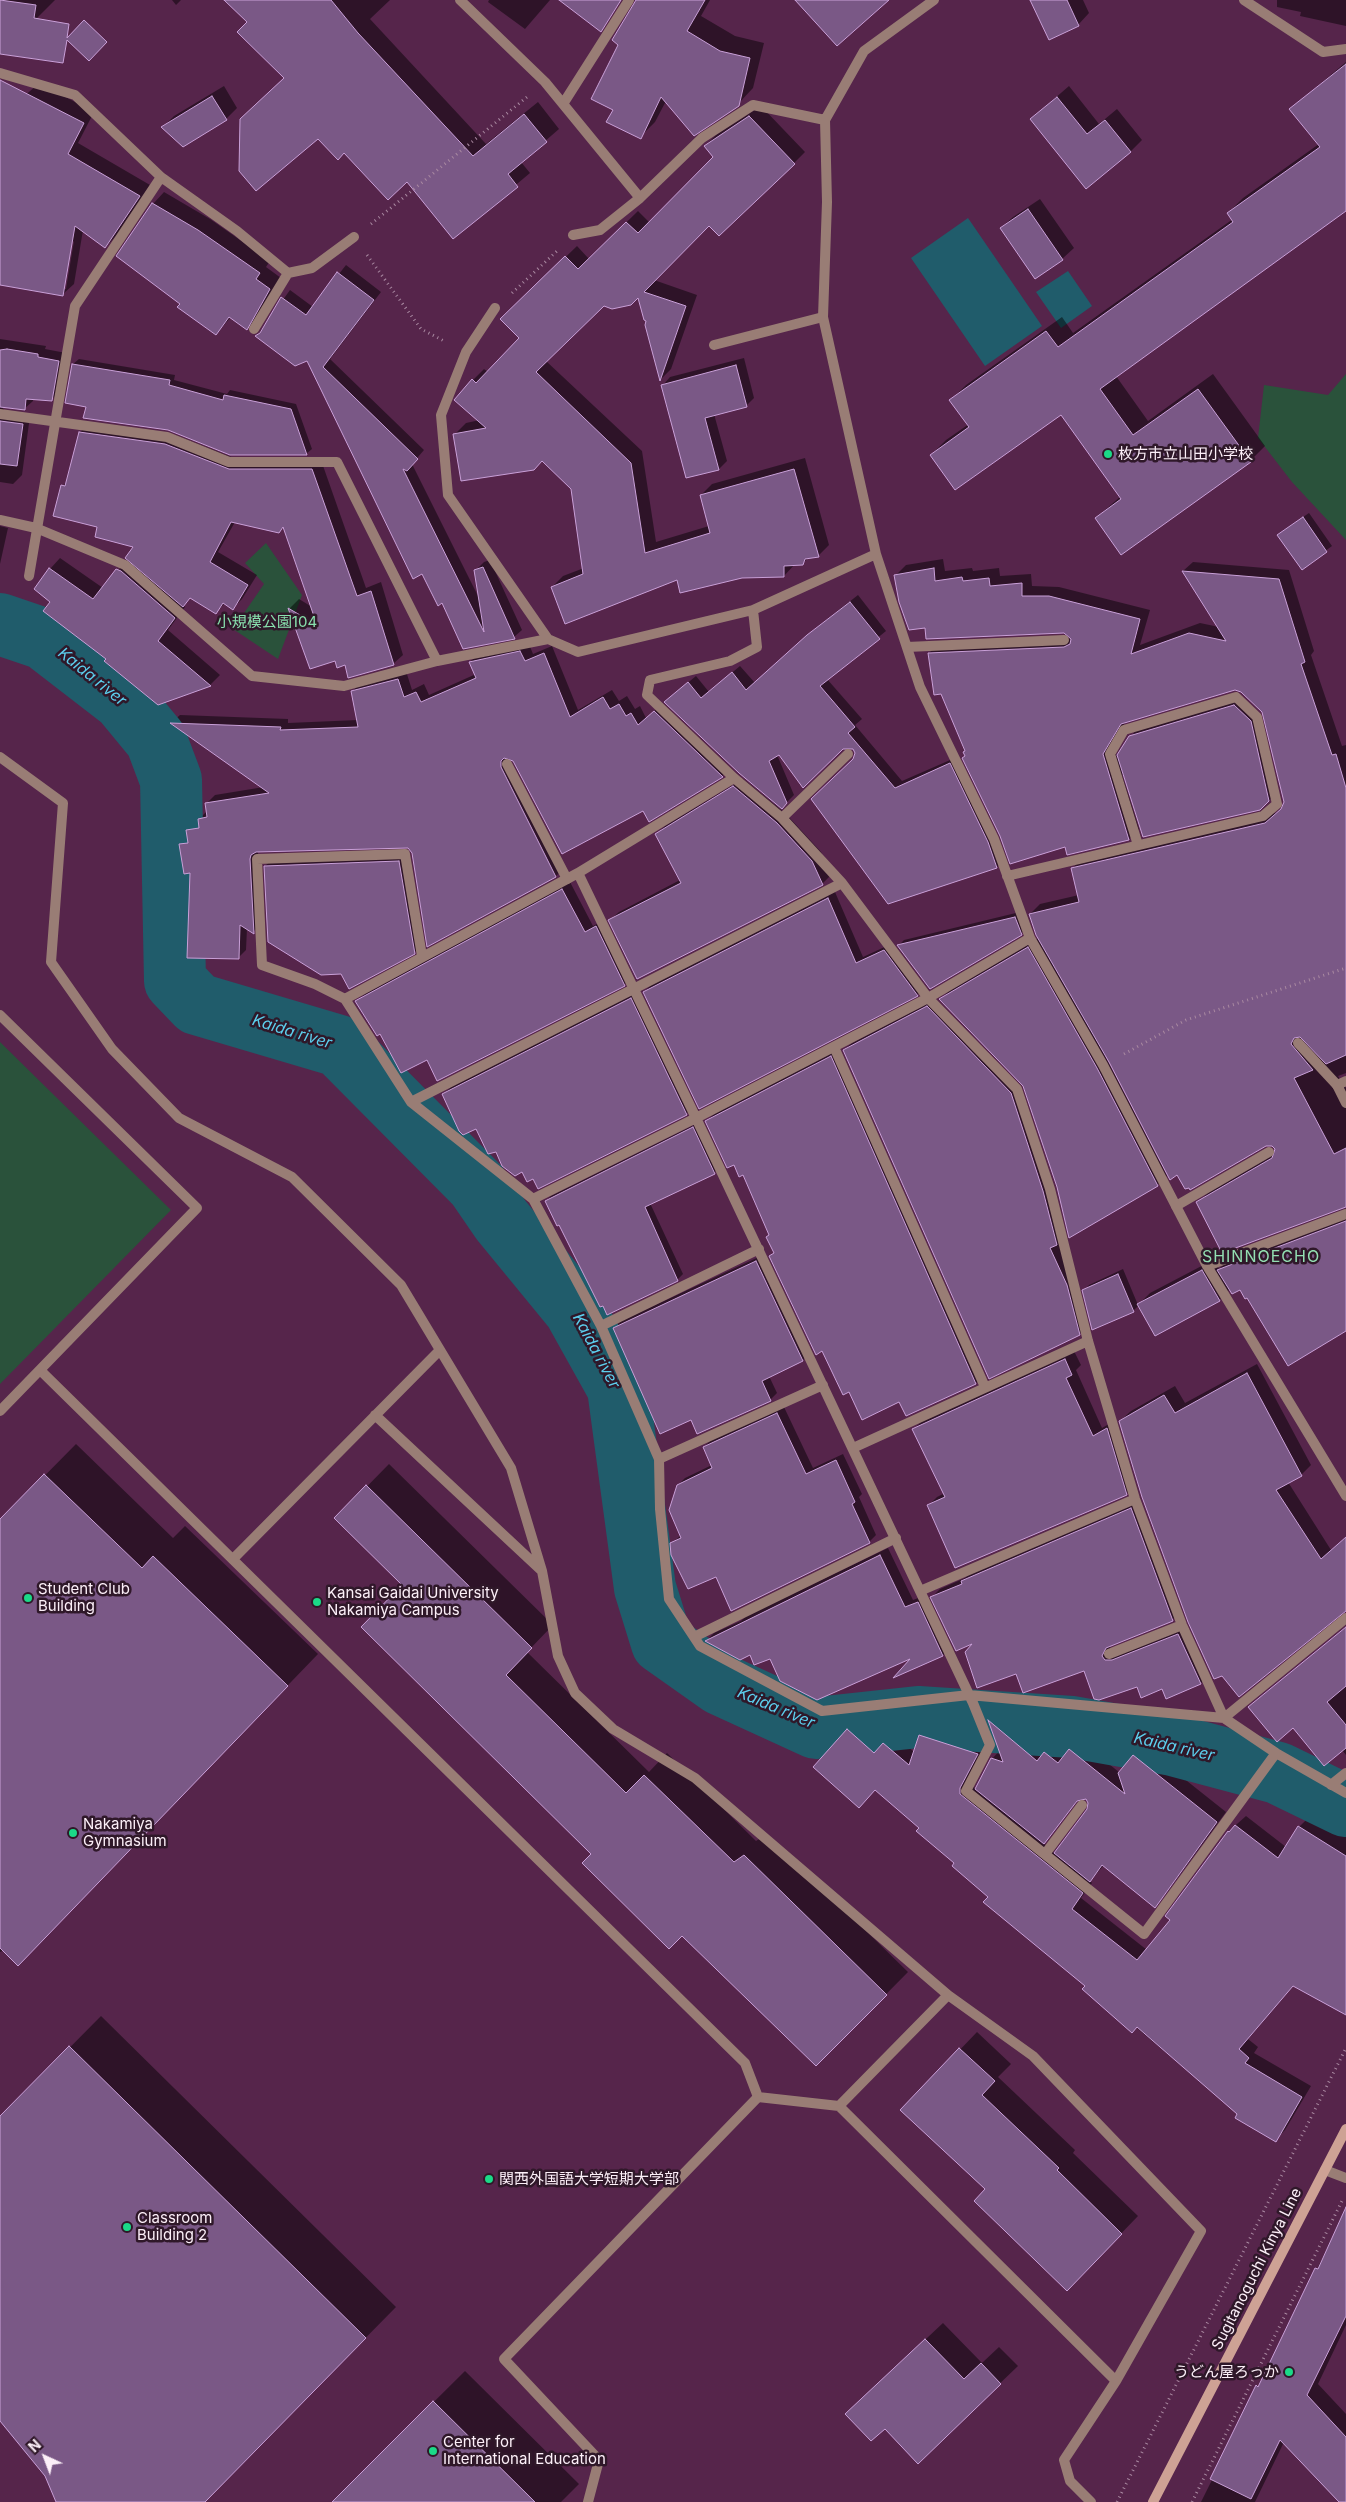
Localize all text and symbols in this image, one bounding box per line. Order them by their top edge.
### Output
place label: 枚方市立山田小学校 [1118,445,1253,463]
marker: 枚方市立山田小学校 [1102,448,1114,460]
park label: 小規模公園104 [217,613,317,631]
water label: Kaida river [54,644,130,710]
water label: Kaida river [250,1011,334,1053]
district label: SHINNOECHO [1201,1247,1321,1267]
water label: Kaida river [568,1310,624,1392]
place label: Student Club Building [38,1580,130,1615]
place label: Kansai Gaidai University Nakamiya Campus [327,1584,499,1619]
marker: Student Club Building [22,1592,34,1604]
marker: Kansai Gaidai University Nakamiya Campus [311,1596,323,1608]
water label: Kaida river [734,1683,818,1733]
water label: Kaida river [1132,1728,1216,1766]
place label: Nakamiya Gymnasium [83,1815,167,1850]
marker: Nakamiya Gymnasium [67,1827,79,1839]
place label: 関西外国語大学短期大学部 [499,2170,679,2188]
marker: 関西外国語大学短期大学部 [483,2173,495,2185]
street label: Sugitanoguchi Kinya Line [1208,2185,1306,2353]
place label: Classroom Building 2 [137,2209,212,2244]
marker: Classroom Building 2 [121,2221,133,2233]
place label: うどん屋ろっか [1174,2363,1279,2381]
marker: うどん屋ろっか [1283,2366,1295,2378]
north arrow [20,2432,70,2482]
place label: Center for International Education [443,2433,606,2468]
text: N [25,2436,44,2456]
marker: Center for International Education [427,2445,439,2457]

